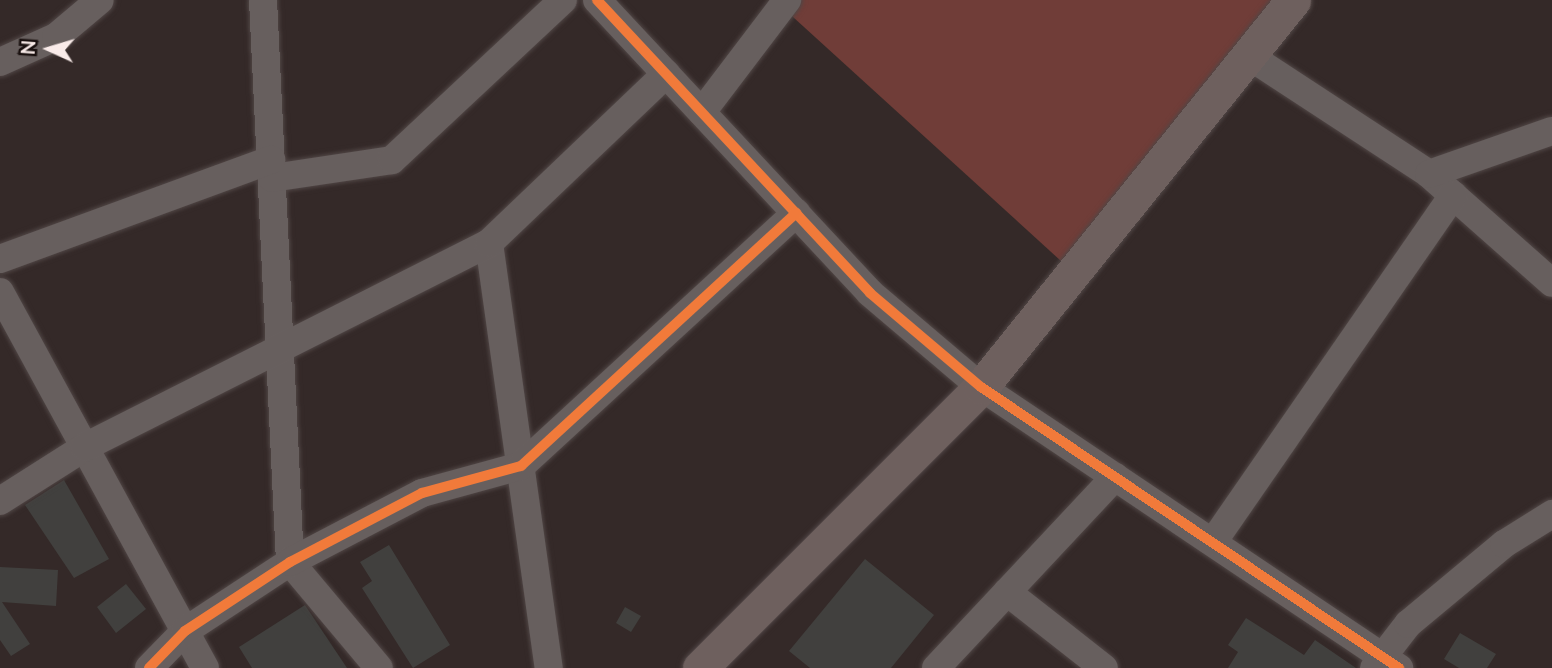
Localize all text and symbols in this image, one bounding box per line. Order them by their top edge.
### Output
north arrow [14,14,84,84]
text: N [16,39,40,56]

